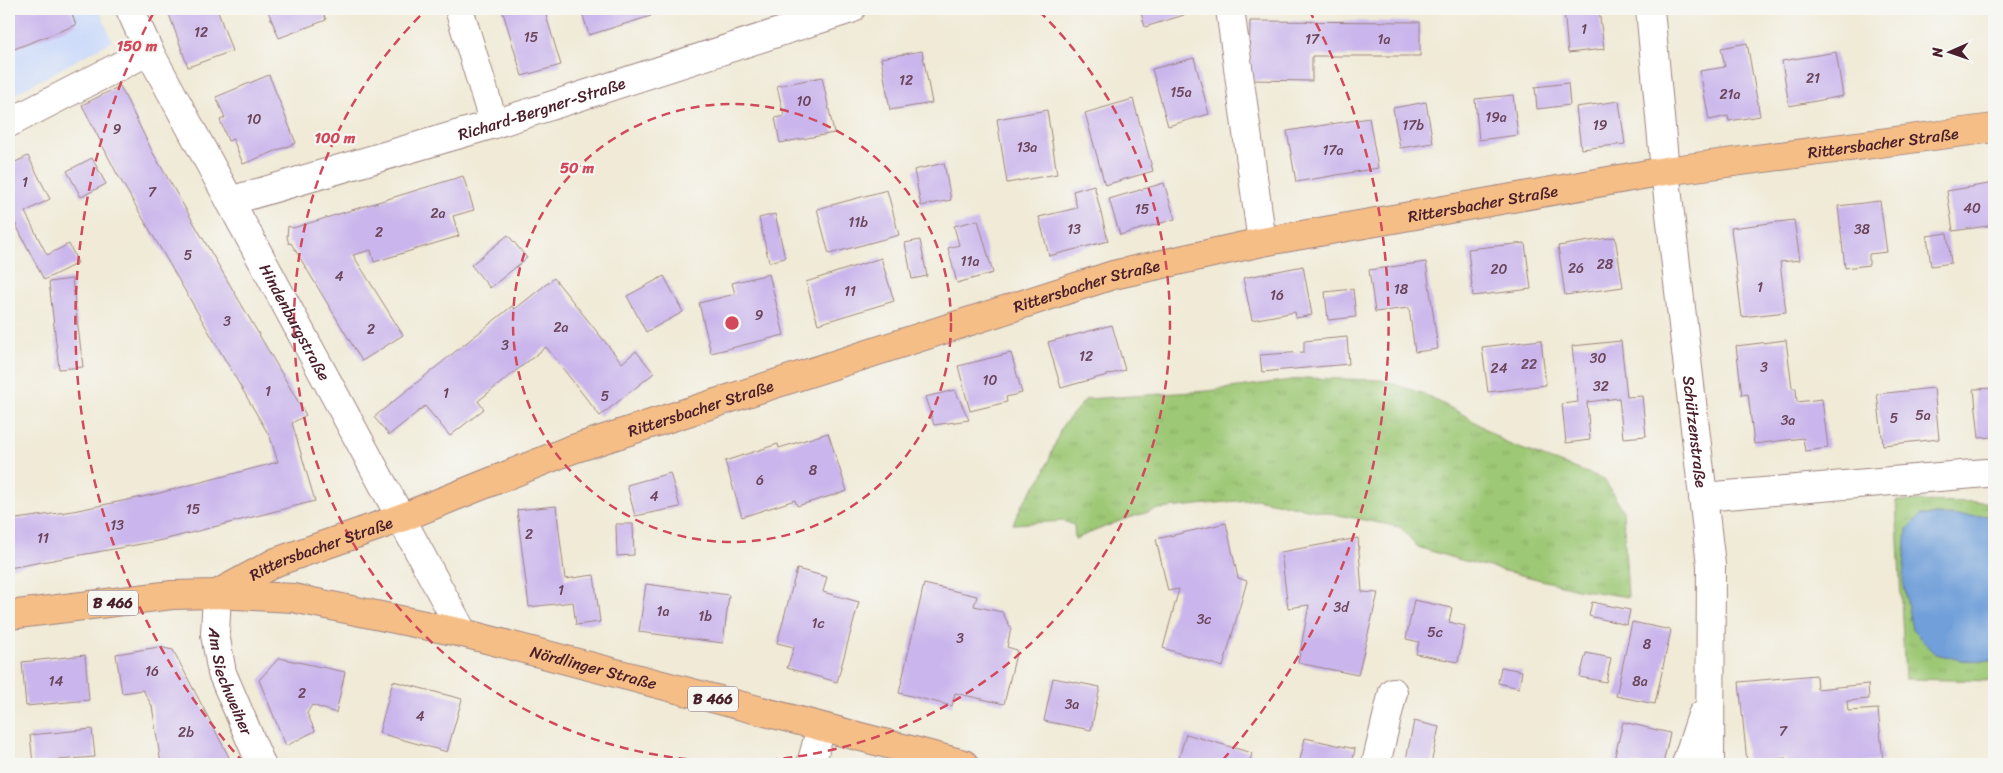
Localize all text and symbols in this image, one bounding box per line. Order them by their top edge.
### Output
house number: 1 [1581,17,1587,42]
house number: 12 [194,20,208,45]
house number: 15 [524,25,539,50]
house number: 17 [1305,27,1320,52]
house number: 1a [1377,27,1391,52]
north arrow [1926,28,1976,78]
text: 150 m [117,33,158,59]
text: N [1925,47,1950,59]
house number: 21 [1806,66,1820,91]
house number: 12 [899,68,913,93]
street label: Richard-Bergner-Straße [454,69,629,149]
house number: 15a [1170,80,1192,105]
house number: 21a [1719,82,1741,107]
house number: 10 [797,89,812,114]
house number: 19a [1485,105,1507,130]
house number: 10 [247,107,262,132]
house number: 17b [1402,113,1424,138]
house number: 19 [1593,113,1608,138]
house number: 9 [113,117,122,142]
street label: Rittersbacher Straße [1806,119,1961,167]
text: 100 m [315,125,356,151]
house number: 13a [1017,135,1037,160]
house number: 17a [1322,138,1344,163]
text: 50 m [560,155,595,181]
house number: 1 [22,170,28,195]
street label: Rittersbacher Straße [1405,176,1560,231]
house number: 7 [148,180,157,205]
house number: 40 [1963,196,1981,221]
house number: 15 [1135,197,1150,222]
house number: 2a [430,201,446,226]
house number: 11b [848,210,868,235]
house number: 13 [1067,217,1081,242]
house number: 38 [1854,217,1871,242]
house number: 2 [375,220,383,245]
house number: 5 [184,243,193,268]
house number: 11a [960,249,980,274]
street label: Rittersbacher Straße [1009,251,1163,321]
house number: 28 [1597,252,1614,277]
house number: 26 [1568,256,1584,281]
house number: 20 [1491,257,1508,282]
street label: Hindenburgstraße [251,258,338,386]
house number: 4 [335,264,344,289]
house number: 1 [1757,275,1763,300]
house number: 18 [1394,277,1409,302]
house number: 11 [844,279,856,304]
house number: 16 [1270,283,1284,308]
house number: 9 [755,303,764,328]
house number: 3 [223,309,231,334]
centre of rings [723,314,741,332]
house number: 2a [553,315,569,340]
house number: 2 [367,317,375,342]
house number: 3 [501,333,509,358]
house number: 12 [1079,344,1093,369]
house number: 30 [1590,346,1606,371]
house number: 22 [1521,352,1537,377]
house number: 3 [1760,355,1768,380]
house number: 24 [1491,356,1508,381]
house number: 10 [983,368,998,393]
street label: Rittersbacher Straße [624,371,778,445]
house number: 32 [1593,374,1609,399]
street label: Schützenstraße [1674,374,1716,490]
house number: 1 [265,379,271,404]
house number: 1 [443,381,449,406]
house number: 5 [601,384,610,409]
house number: 5a [1915,403,1931,428]
house number: 5 [1890,406,1899,431]
house number: 3a [1781,408,1795,433]
house number: 8 [809,458,818,483]
house number: 6 [756,468,764,493]
house number: 4 [650,484,659,509]
house number: 15 [186,497,201,522]
street label: Rittersbacher Straße [244,508,397,589]
house number: 13 [110,513,124,538]
house number: 2 [525,522,533,547]
house number: 11 [37,526,49,551]
house number: 1 [558,578,564,603]
road number: B 466 [88,590,138,616]
house number: 3d [1333,595,1350,620]
house number: 1a [656,599,670,624]
house number: 1b [698,604,712,629]
house number: 3c [1197,607,1211,632]
house number: 1c [812,611,825,636]
house number: 5c [1427,620,1443,645]
street label: Am Siechweiher [200,626,262,741]
house number: 3 [956,626,964,651]
house number: 8 [1643,632,1652,657]
street label: Nördlinger Straße [527,637,660,698]
house number: 16 [145,659,159,684]
house number: 14 [49,669,64,694]
house number: 8a [1632,669,1648,694]
house number: 2 [298,681,306,706]
road number: B 466 [688,686,738,712]
house number: 3a [1065,692,1079,717]
house number: 4 [416,704,425,729]
house number: 7 [1779,719,1788,744]
house number: 2b [178,720,194,745]

